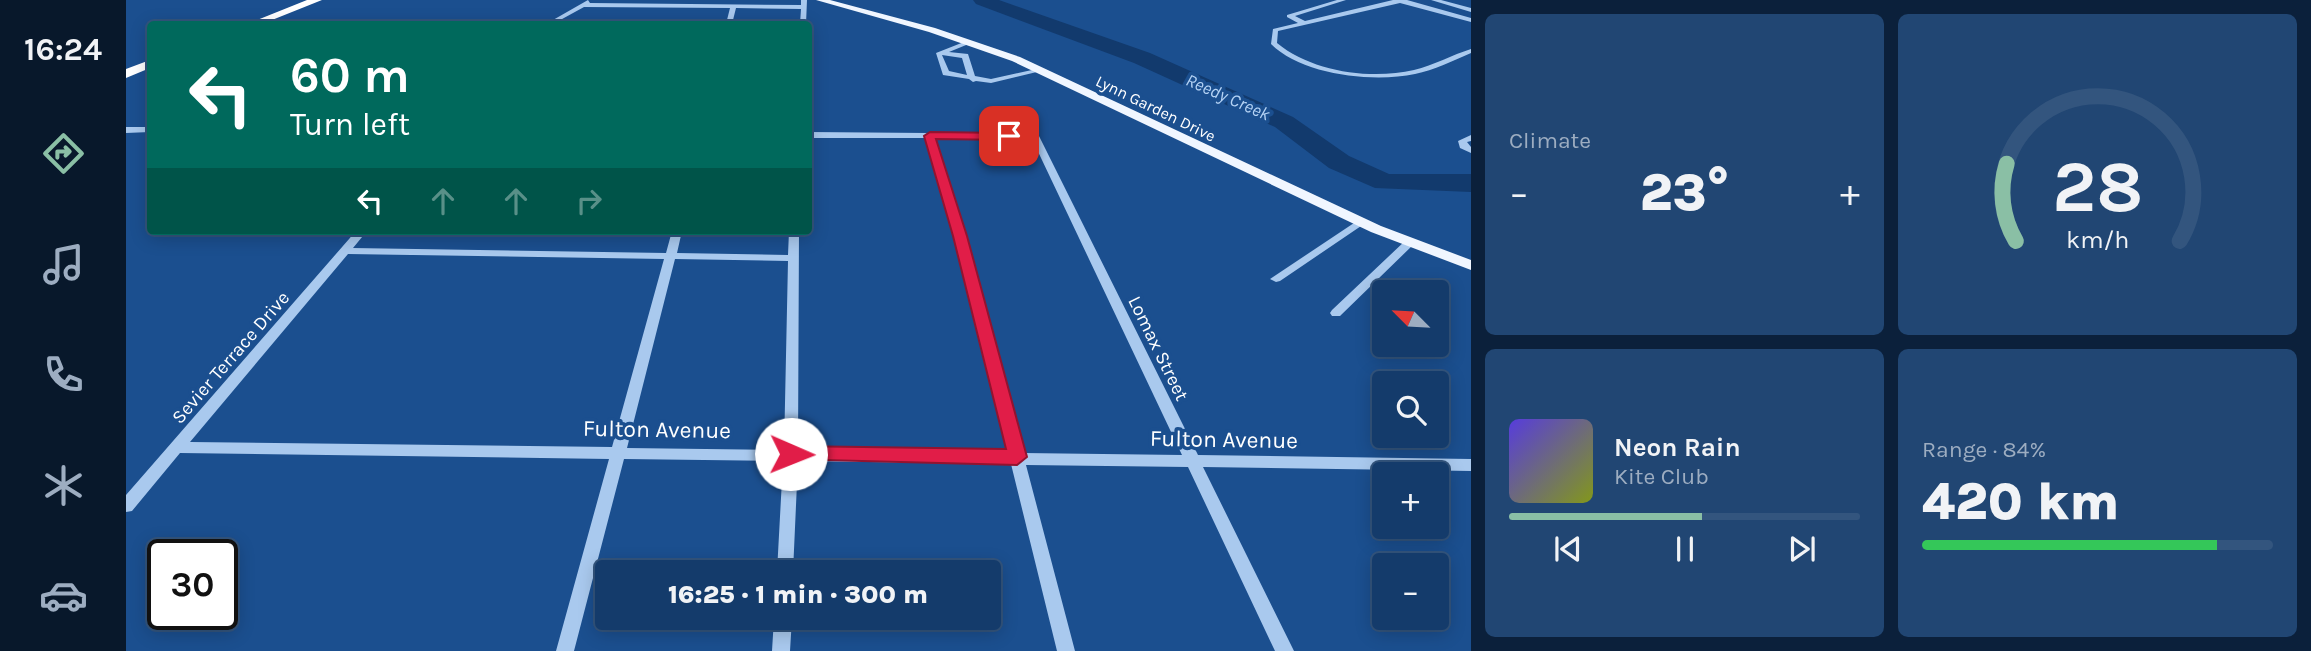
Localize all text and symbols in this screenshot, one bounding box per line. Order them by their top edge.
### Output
text: 16:24 [24,31,102,68]
text: 60 m [290,47,410,104]
icon: left [175,49,266,140]
water label: Reedy Creek [1182,69,1274,126]
street label: Lynn Garden Drive [1093,71,1219,146]
text: Turn left [290,106,410,143]
pin [979,106,1039,166]
icon: arrive [990,117,1028,155]
text: Climate [1509,127,1591,154]
icon: directions [39,129,88,178]
text: 28 [2052,144,2143,229]
text: 23° [1640,162,1729,223]
text: − [1509,171,1529,216]
text: + [1840,171,1860,216]
icon: left [351,182,389,220]
icon: ahead [424,182,462,220]
icon: ahead [497,182,535,220]
icon: right [570,182,608,220]
text: km/h [2066,224,2129,253]
icon: music [39,240,88,289]
north arrow [1372,280,1449,357]
map controls [1372,280,1449,630]
street label: Sevier Terrace Drive [167,287,294,428]
street label: Lomax Street [1123,292,1193,404]
icon: phone [39,350,88,399]
button: search [1372,371,1449,448]
street label: Fulton Avenue [583,415,731,444]
position arrow [754,417,828,491]
street label: Fulton Avenue [1150,425,1298,454]
text: Neon Rain [1614,432,1741,463]
text: Range · 84% [1922,436,2046,463]
icon: climate [39,461,88,510]
button: + [1372,462,1449,539]
text: Kite Club [1614,463,1709,490]
text: 420 km [1922,471,2119,532]
icon: previous [1549,530,1587,568]
icon: pause [1666,530,1704,568]
icon: next [1783,530,1821,568]
speed limit sign: 30 [147,539,238,630]
button: − [1372,553,1449,630]
icon: car [39,571,88,620]
text: 16:25 · 1 min · 300 m [668,579,928,610]

